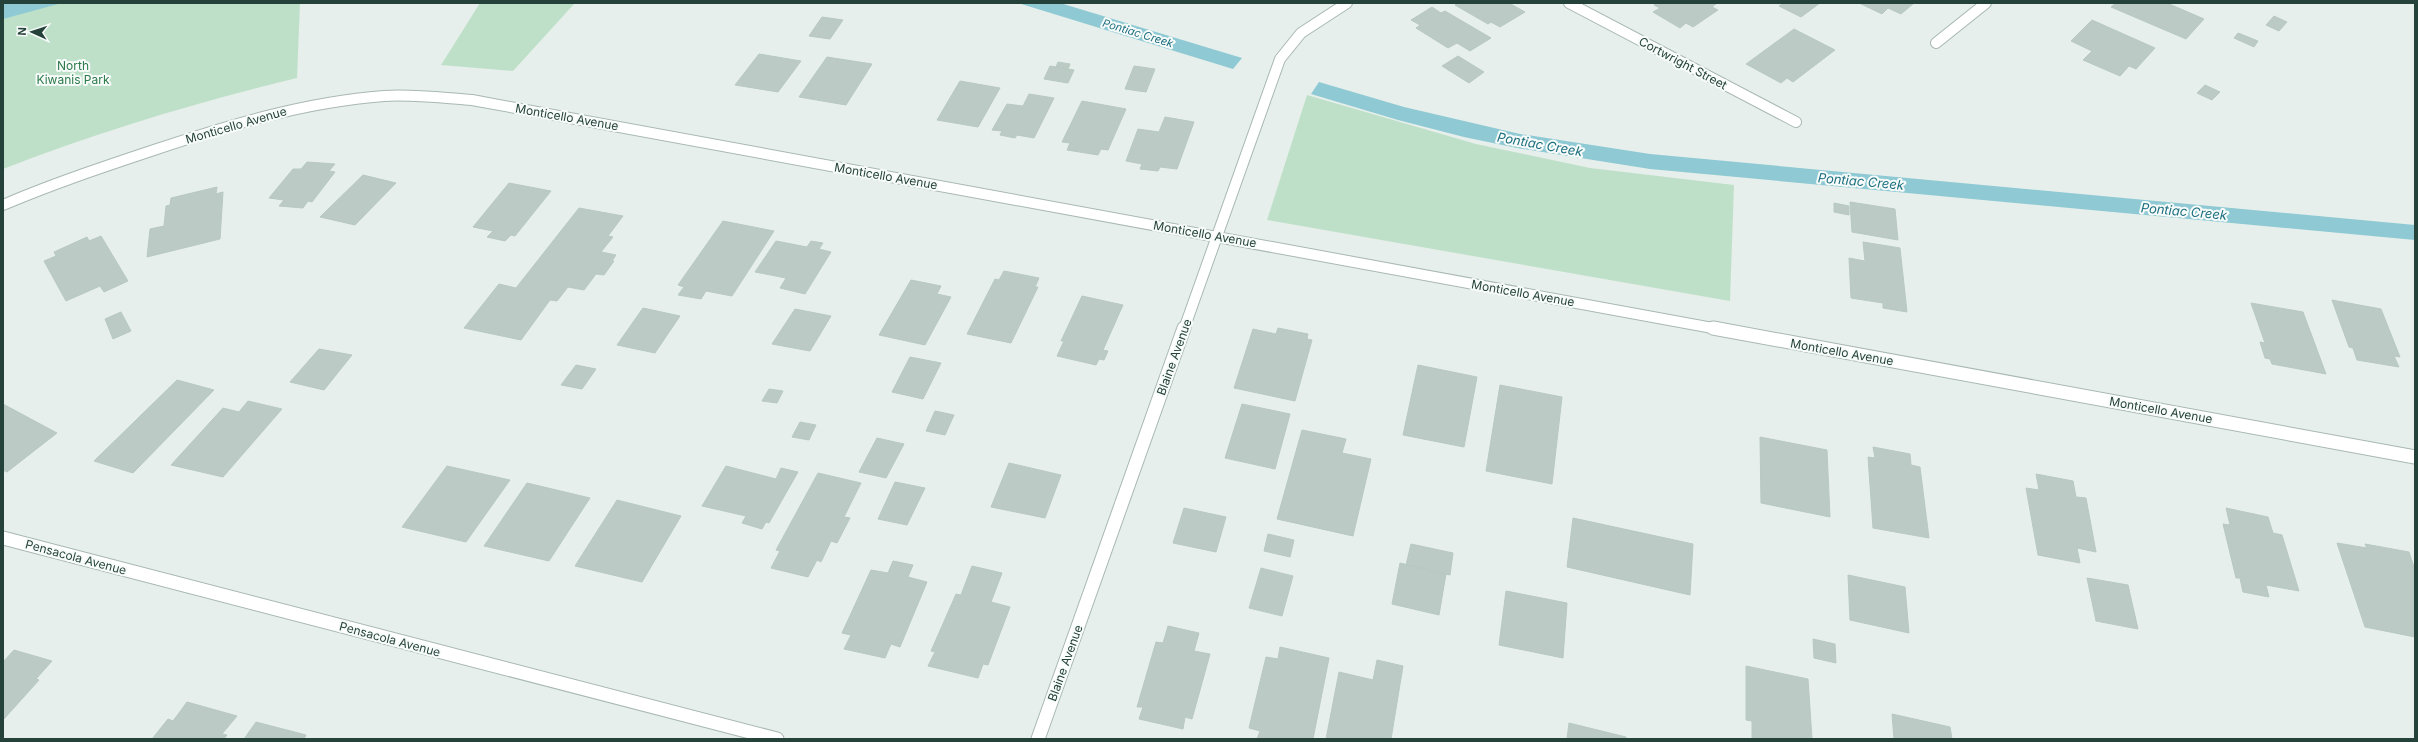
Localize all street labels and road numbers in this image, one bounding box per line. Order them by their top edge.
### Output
street label: Cortwright Street [1636,33,1730,93]
street label: Monticello Avenue [514,101,620,133]
street label: Monticello Avenue [184,103,288,147]
street label: Monticello Avenue [833,160,939,192]
street label: Monticello Avenue [1152,218,1258,250]
street label: Monticello Avenue [1470,277,1576,309]
street label: Blaine Avenue [1153,317,1195,397]
street label: Monticello Avenue [1789,336,1895,368]
street label: Monticello Avenue [2108,394,2214,426]
street label: Pensacola Avenue [24,536,128,578]
street label: Pensacola Avenue [338,618,442,660]
street label: Blaine Avenue [1044,623,1086,703]

